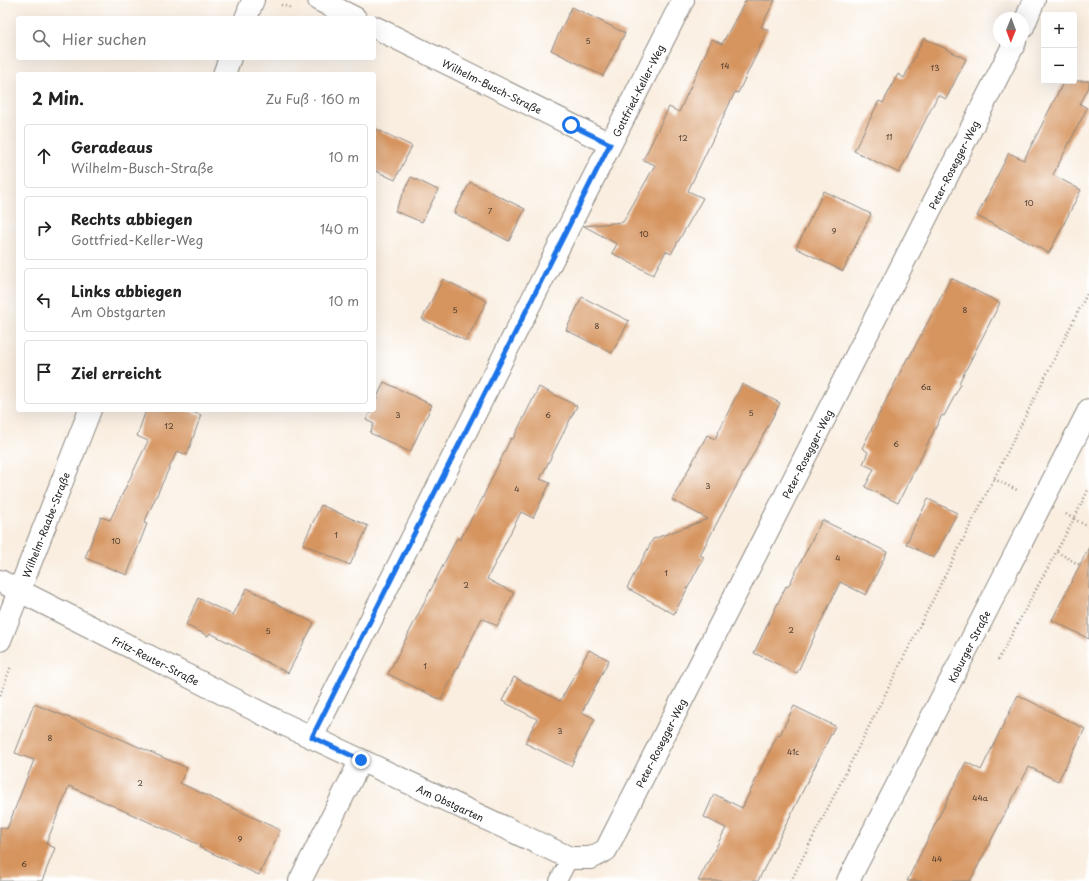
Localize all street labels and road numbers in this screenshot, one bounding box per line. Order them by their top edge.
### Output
street label: Gottfried-Keller-Weg [608,41,667,139]
street label: Wilhelm-Busch-Straße [440,55,545,117]
street label: Peter-Rosegger-Weg [924,117,982,212]
street label: Peter-Rosegger-Weg [778,406,836,501]
street label: Wilhelm-Raabe-Straße [18,469,73,580]
street label: Koburger Straße [944,607,993,685]
street label: Fritz-Reuter-Straße [110,632,202,688]
street label: Peter-Rosegger-Weg [631,695,689,790]
street label: Am Obstgarten [414,780,487,824]

